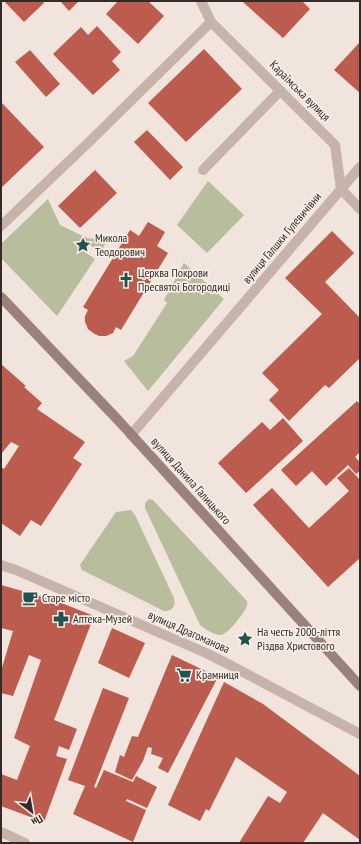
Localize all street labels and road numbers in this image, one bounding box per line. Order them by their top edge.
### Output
street label: Караїмська вулиця [267,57,334,124]
street label: вулиця Галшки Гулевичівни [239,189,324,286]
street label: вулиця Данила Галицького [148,434,234,527]
street label: вулиця Драгоманова [146,607,233,656]

